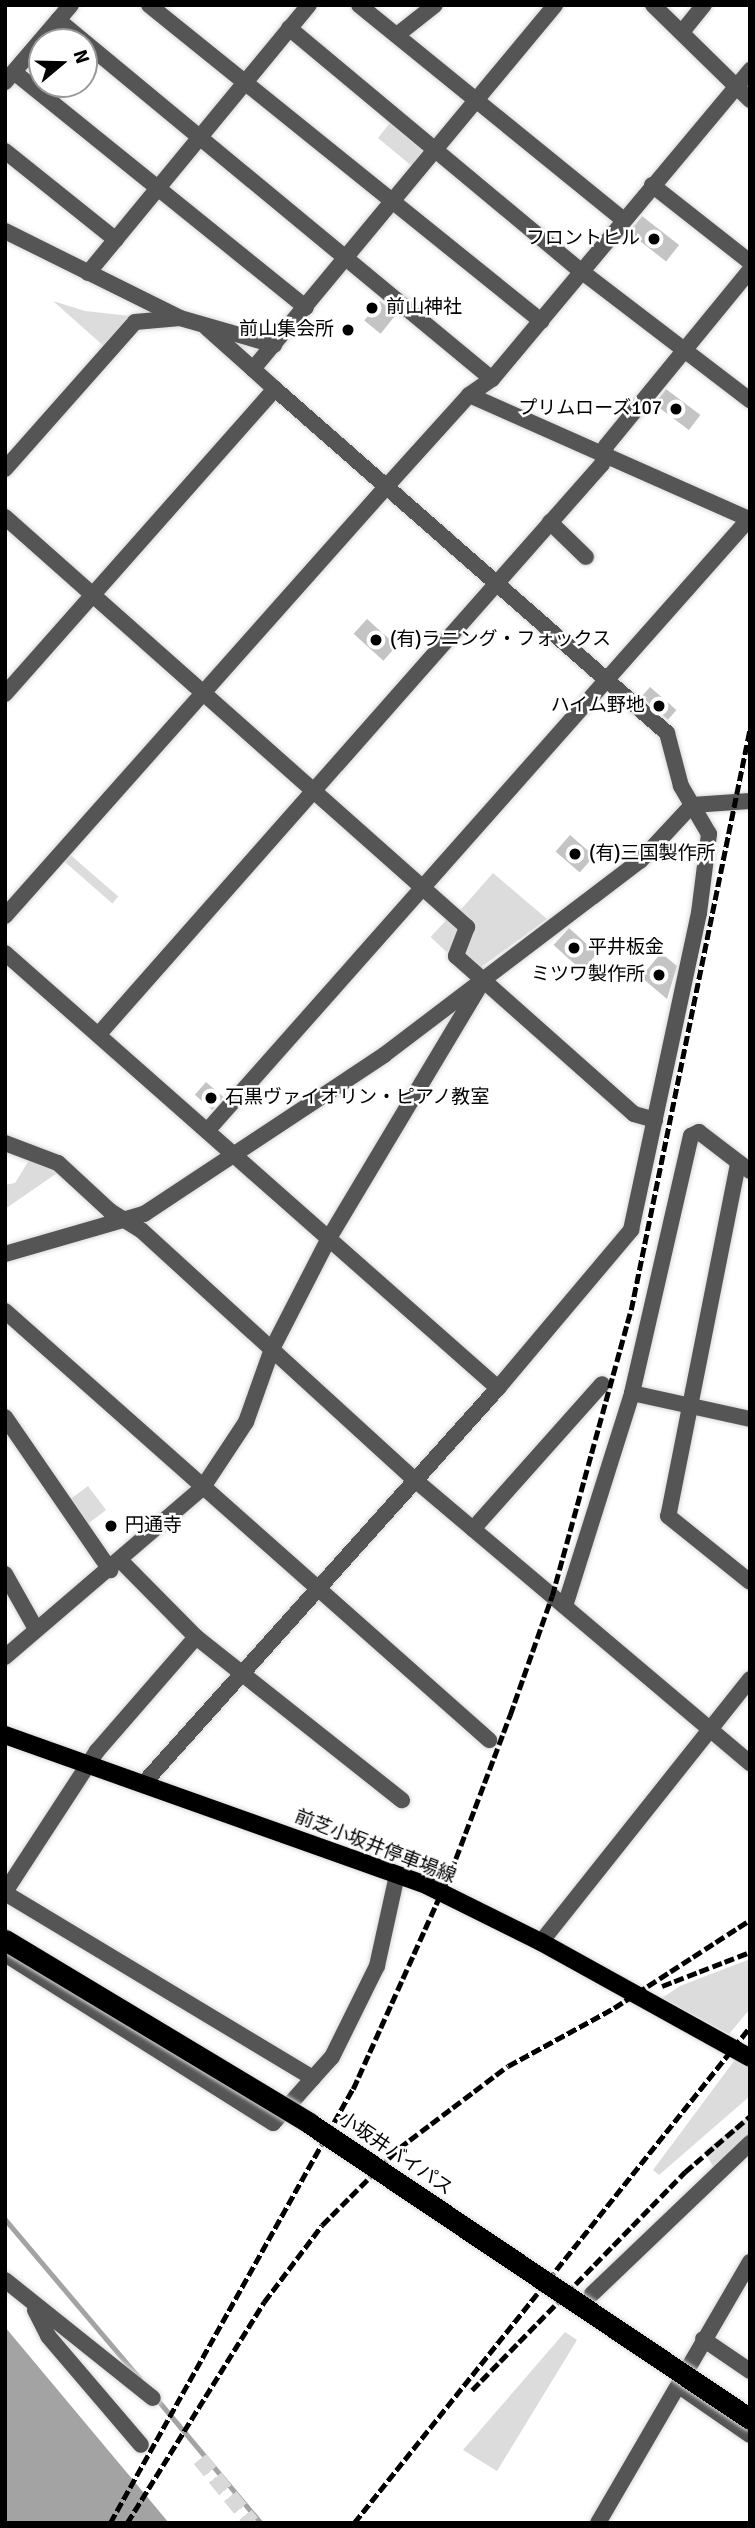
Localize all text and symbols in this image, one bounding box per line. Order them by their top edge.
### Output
north arrow [28,28,98,98]
text: N [67,47,94,67]
place label: フロントヒル [526,228,640,250]
marker: フロントヒル [646,231,662,247]
place label: 前山神社 [386,297,462,319]
marker: 前山神社 [364,300,380,316]
place label: 前山集会所 [239,319,334,341]
marker: 前山集会所 [340,322,356,338]
place label: プリムローズ107 [517,398,662,420]
marker: プリムローズ107 [668,401,684,417]
place label: (有)ラニング・フォックス [390,629,612,651]
marker: (有)ラニング・フォックス [368,632,384,648]
place label: ハイム野地 [550,695,645,717]
marker: ハイム野地 [651,698,667,714]
place label: (有)三国製作所 [589,843,716,865]
marker: (有)三国製作所 [567,846,583,862]
place label: 平井板金 [588,937,664,959]
marker: 平井板金 [566,940,582,956]
place label: ミツワ製作所 [531,964,645,986]
marker: ミツワ製作所 [651,967,667,983]
place label: 石黒ヴァイオリン・ピアノ教室 [225,1087,491,1109]
marker: 石黒ヴァイオリン・ピアノ教室 [203,1090,219,1106]
place label: 円通寺 [125,1515,182,1537]
marker: 円通寺 [103,1518,119,1534]
street label: 前芝小坂井停車場線 [291,1806,459,1888]
street label: 小坂井バイパス [333,2107,457,2201]

